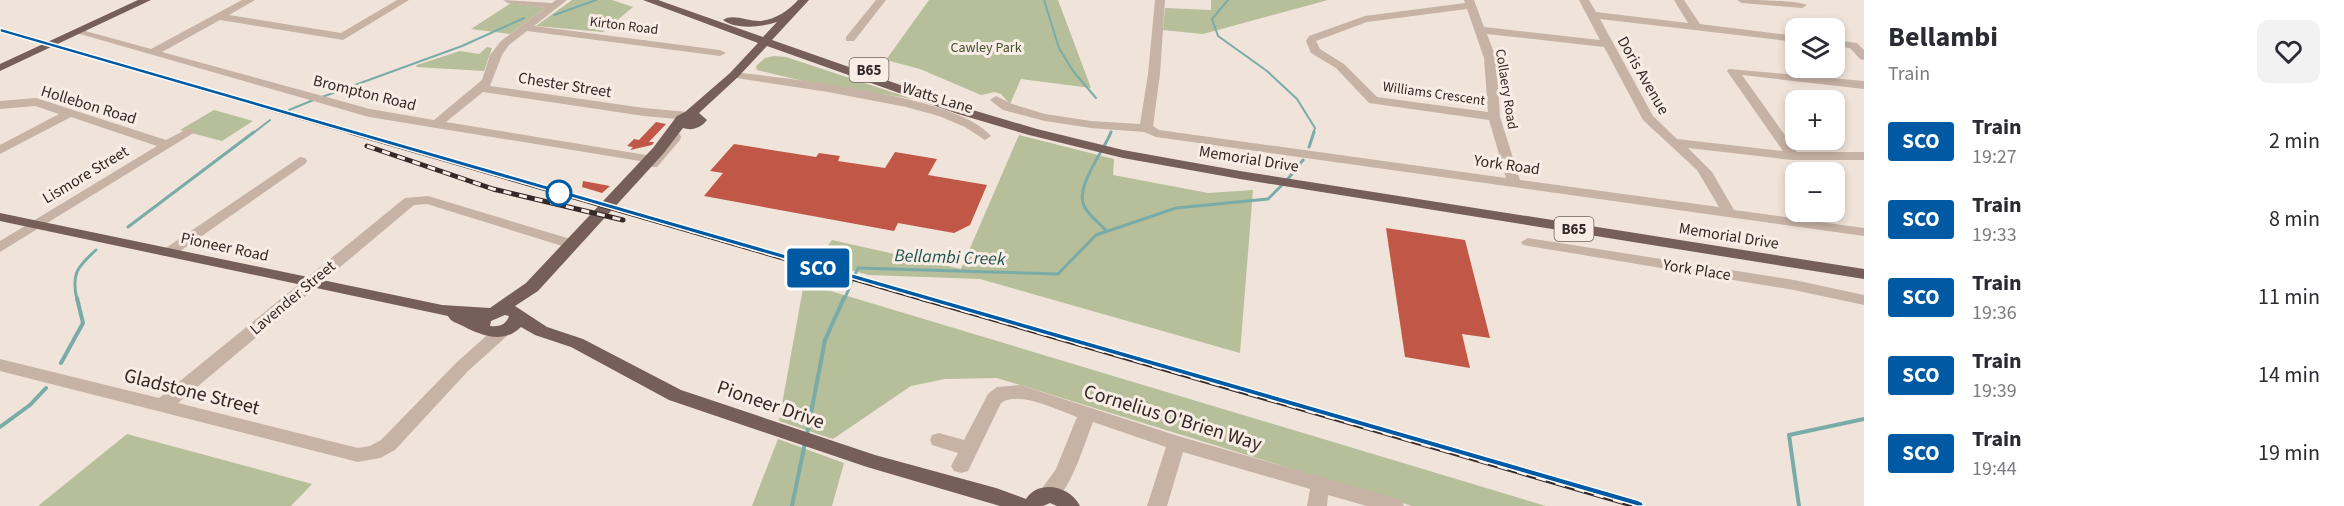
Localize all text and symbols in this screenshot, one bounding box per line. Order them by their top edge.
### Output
street label: Kirton Road [588,12,659,40]
text: Bellambi [1888,17,1998,57]
map controls [1785,18,1845,222]
button: layers [1785,18,1845,78]
button: heart [2257,20,2320,83]
street label: Doris Avenue [1612,32,1674,119]
park label: Cawley Park [950,38,1022,58]
street label: Collaery Road [1490,47,1522,131]
road number: B65 [850,58,888,82]
text: Train [1888,60,1930,88]
street label: Chester Street [517,67,614,103]
street label: Brompton Road [311,70,419,116]
street label: Watts Lane [900,77,976,119]
street label: Williams Crescent [1381,77,1487,111]
street label: Hollebon Road [38,80,139,130]
button: + [1785,90,1845,150]
text: Train [1972,111,2022,143]
text: 2 min [2269,125,2320,157]
text: SCO [1902,126,1940,156]
street label: Lismore Street [38,140,133,209]
street label: Memorial Drive [1197,140,1301,178]
text: 19:27 [1972,143,2017,171]
street label: York Road [1471,149,1541,181]
button: − [1785,162,1845,222]
unlabelled marker [546,180,572,206]
text: Train [1972,189,2022,221]
text: 8 min [2269,203,2320,235]
text: SCO [1902,204,1940,234]
road number: B65 [1554,217,1594,241]
street label: Memorial Drive [1677,217,1781,255]
text: 19:33 [1972,221,2017,249]
street label: Pioneer Road [179,227,271,267]
water label: Bellambi Creek [894,243,1006,272]
line badge: SCO [784,248,852,288]
text: SCO [799,253,837,283]
street label: York Place [1660,254,1732,286]
street label: Lavender Street [245,255,341,340]
text: Train [1972,267,2022,299]
text: 11 min [2258,281,2320,313]
text: SCO [1902,282,1940,312]
text: 19:36 [1972,299,2017,327]
text: Train [1972,345,2022,377]
text: 14 min [2258,359,2320,391]
text: SCO [1902,360,1940,390]
street label: Gladstone Street [121,362,263,422]
street label: Pioneer Drive [713,373,828,436]
text: 19:39 [1972,377,2017,405]
street label: Cornelius O'Brien Way [1080,378,1266,459]
text: Train [1972,423,2022,455]
text: 19 min [2258,437,2320,469]
text: SCO [1902,438,1940,468]
text: 19:44 [1972,455,2017,483]

